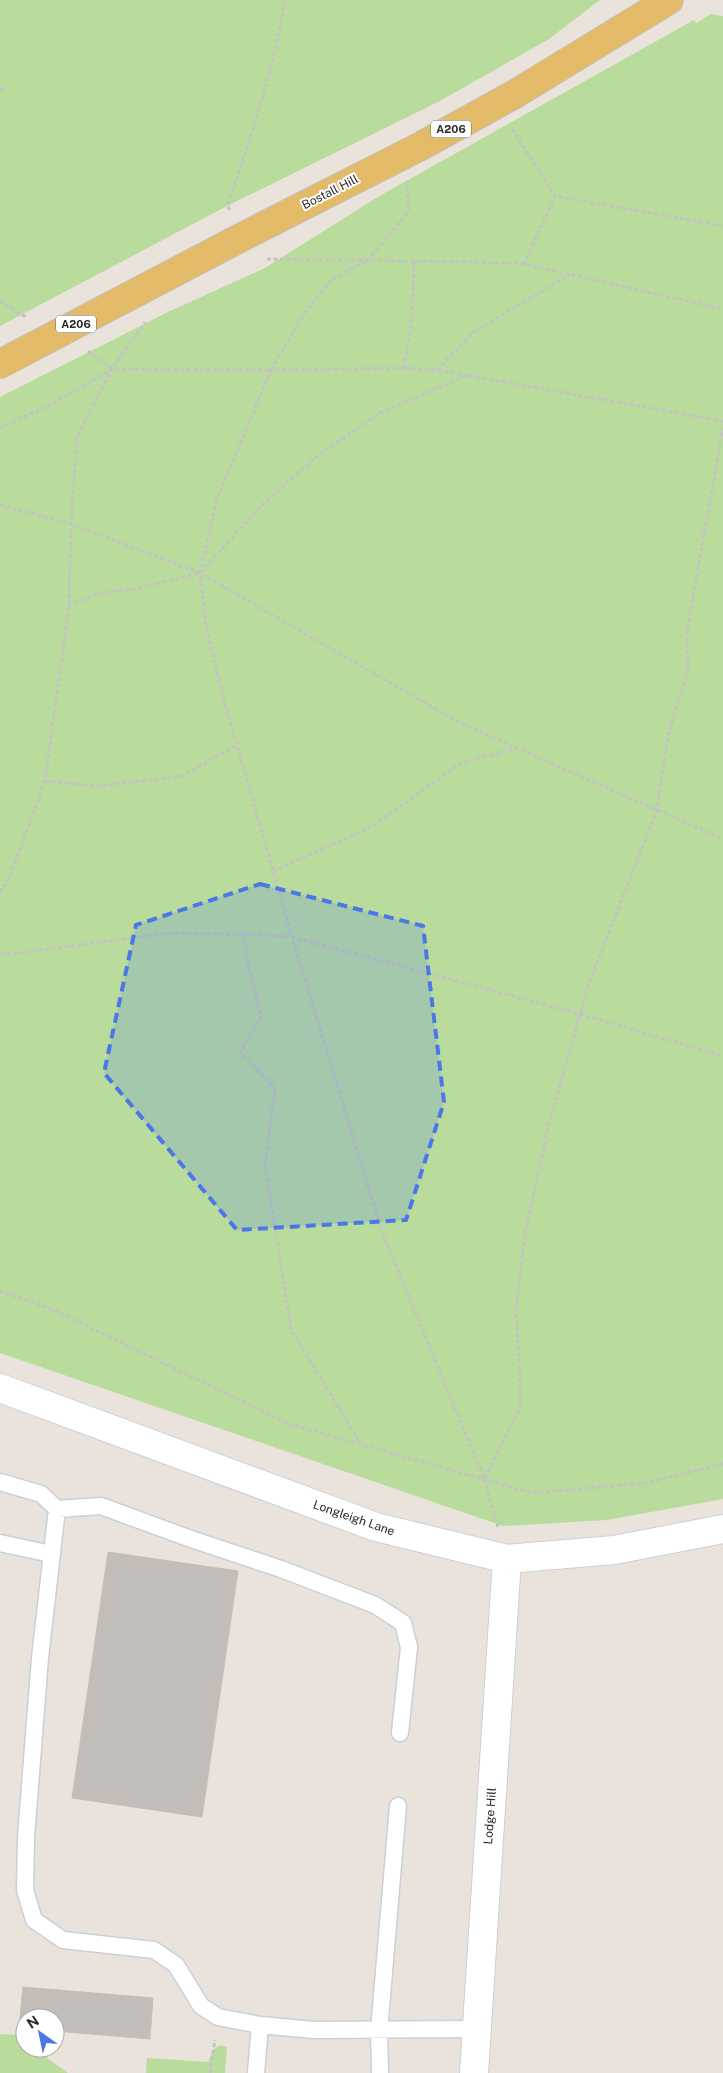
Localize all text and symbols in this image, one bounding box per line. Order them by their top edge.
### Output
road number: A206 [431,120,471,138]
street label: Bostall Hill [299,172,361,212]
road number: A206 [56,316,96,332]
street label: Longleigh Lane [311,1497,397,1539]
street label: Lodge Hill [481,1787,499,1845]
north arrow [15,2008,65,2058]
text: N [24,2012,42,2032]

